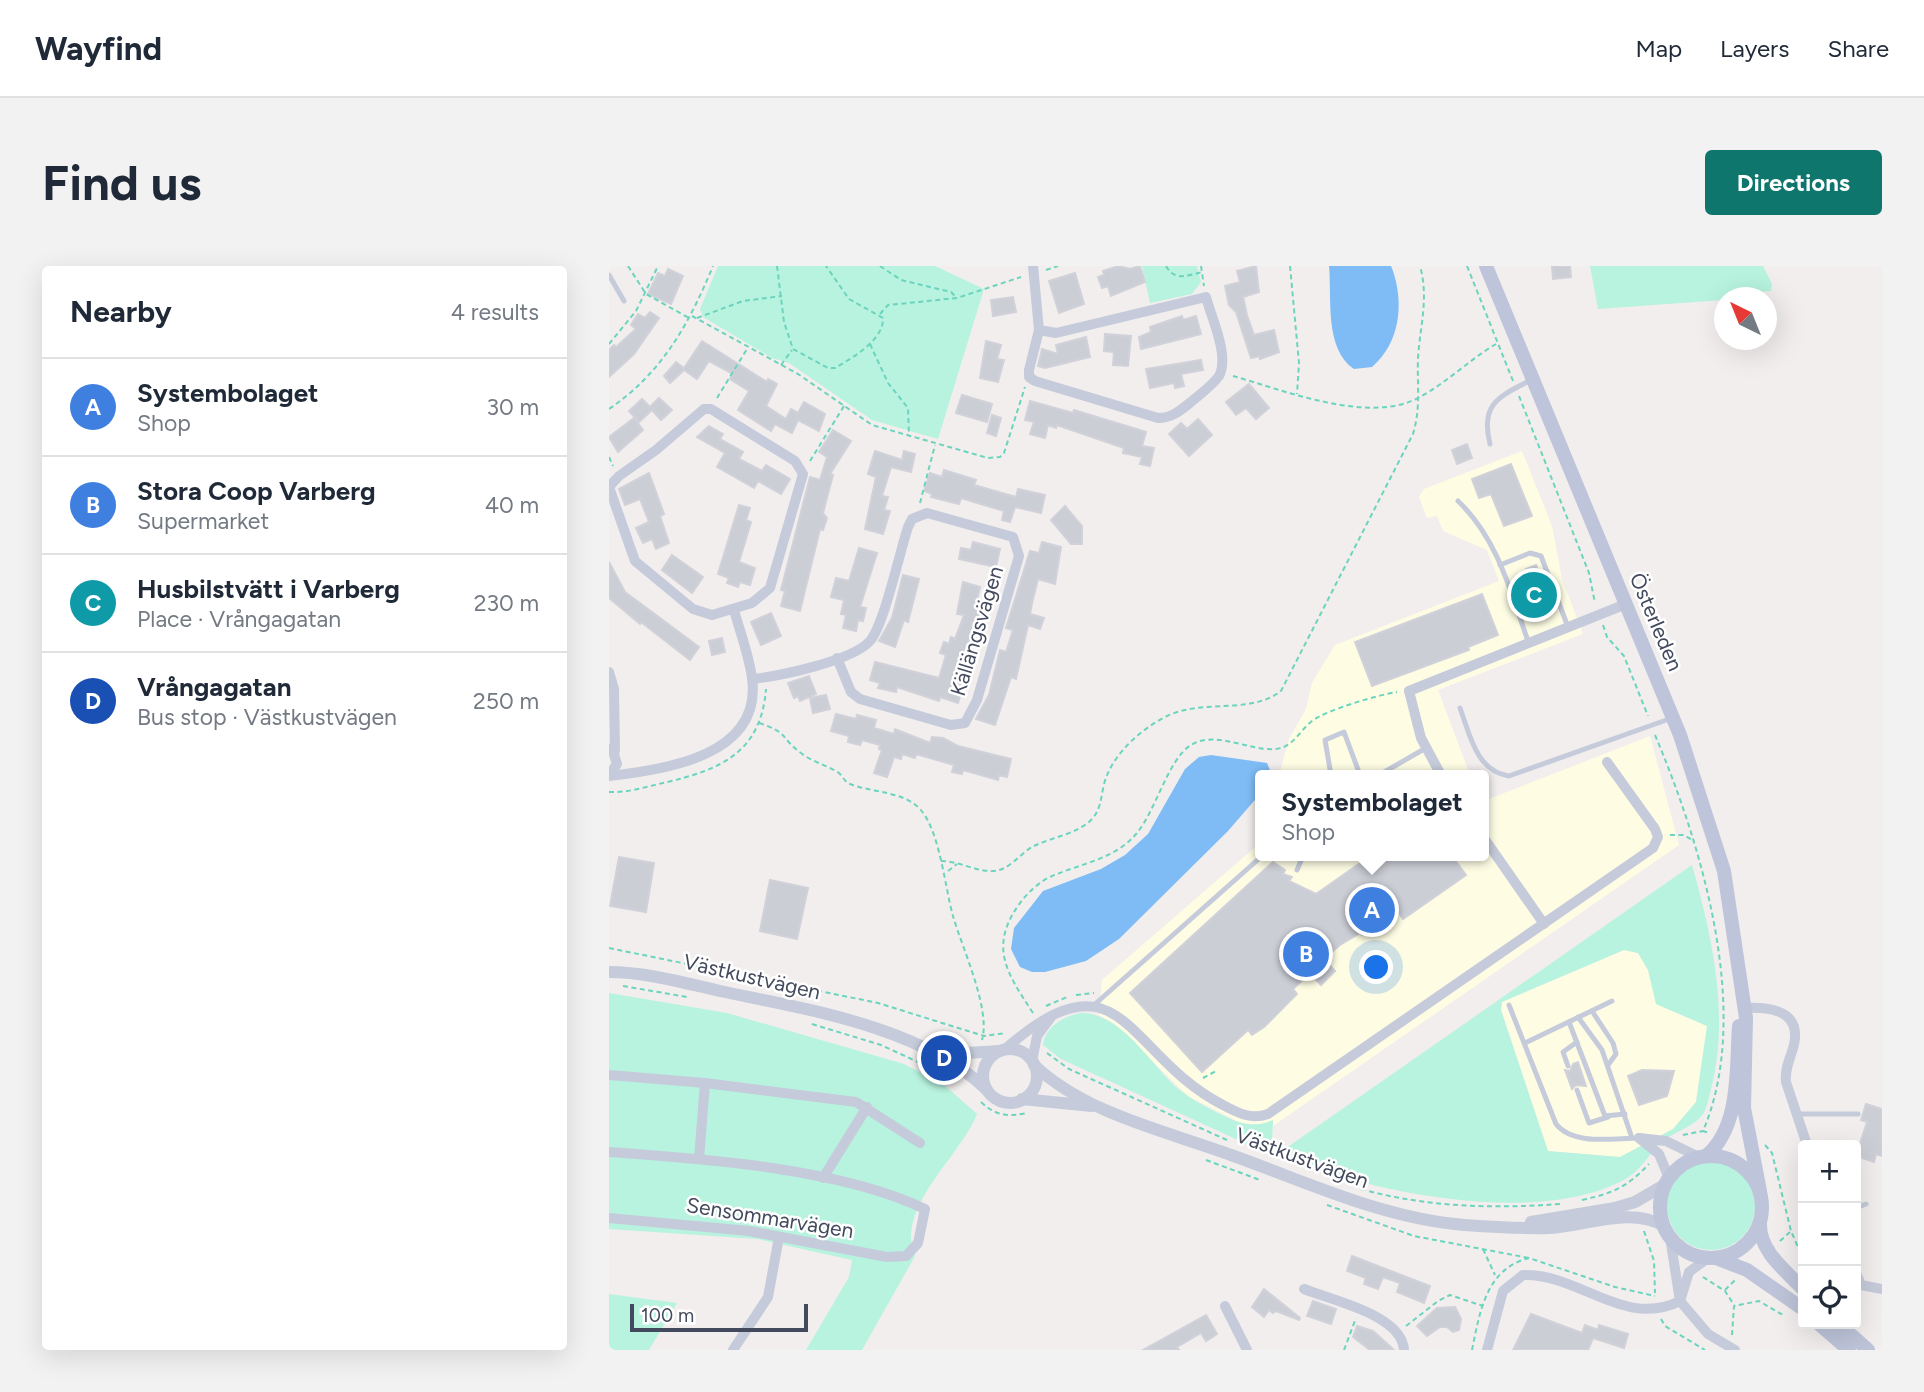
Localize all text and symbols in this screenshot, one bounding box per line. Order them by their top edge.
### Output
text: Wayfind [35,29,162,68]
text: Map [1635,34,1682,63]
text: Layers [1720,34,1789,63]
text: Share [1827,34,1889,63]
button: Directions [1705,150,1882,215]
text: Find us [42,153,201,212]
north arrow [1714,287,1777,350]
text: Nearby [70,293,172,330]
text: 4 results [451,298,539,326]
text: Systembolaget [137,377,319,409]
text: A [85,393,101,421]
text: 30 m [486,393,539,421]
text: Shop [137,409,191,437]
text: Stora Coop Varberg [137,475,376,507]
text: B [86,491,100,519]
text: 40 m [485,491,539,519]
text: Supermarket [137,507,269,535]
street label: Källängsvägen [945,563,1008,699]
pin: C [1511,569,1557,621]
street label: Österleden [1625,569,1688,675]
text: Husbilstvätt i Varberg [137,573,400,605]
text: C [85,589,101,617]
text: 230 m [474,589,539,617]
text: Place · Vrångagatan [137,605,341,633]
text: Vrångagatan [137,671,291,703]
text: D [85,687,101,715]
text: 250 m [473,687,539,715]
text: Bus stop · Västkustvägen [137,703,397,731]
popup [1255,770,1489,861]
text: Systembolaget [1281,786,1463,818]
text: Shop [1281,818,1335,846]
pin: A [1349,884,1395,936]
pin: B [1283,928,1329,980]
street label: Västkustvägen [681,949,823,1004]
your location [1359,950,1393,984]
pin: D [921,1032,967,1084]
street label: Västkustvägen [1232,1122,1372,1193]
map controls [1798,1140,1861,1329]
button: + [1798,1140,1861,1203]
street label: Sensommarvägen [685,1192,855,1243]
button: − [1798,1203,1861,1266]
button: locate [1798,1266,1861,1329]
scale bar [630,1301,809,1333]
text: 100 m [641,1304,694,1327]

